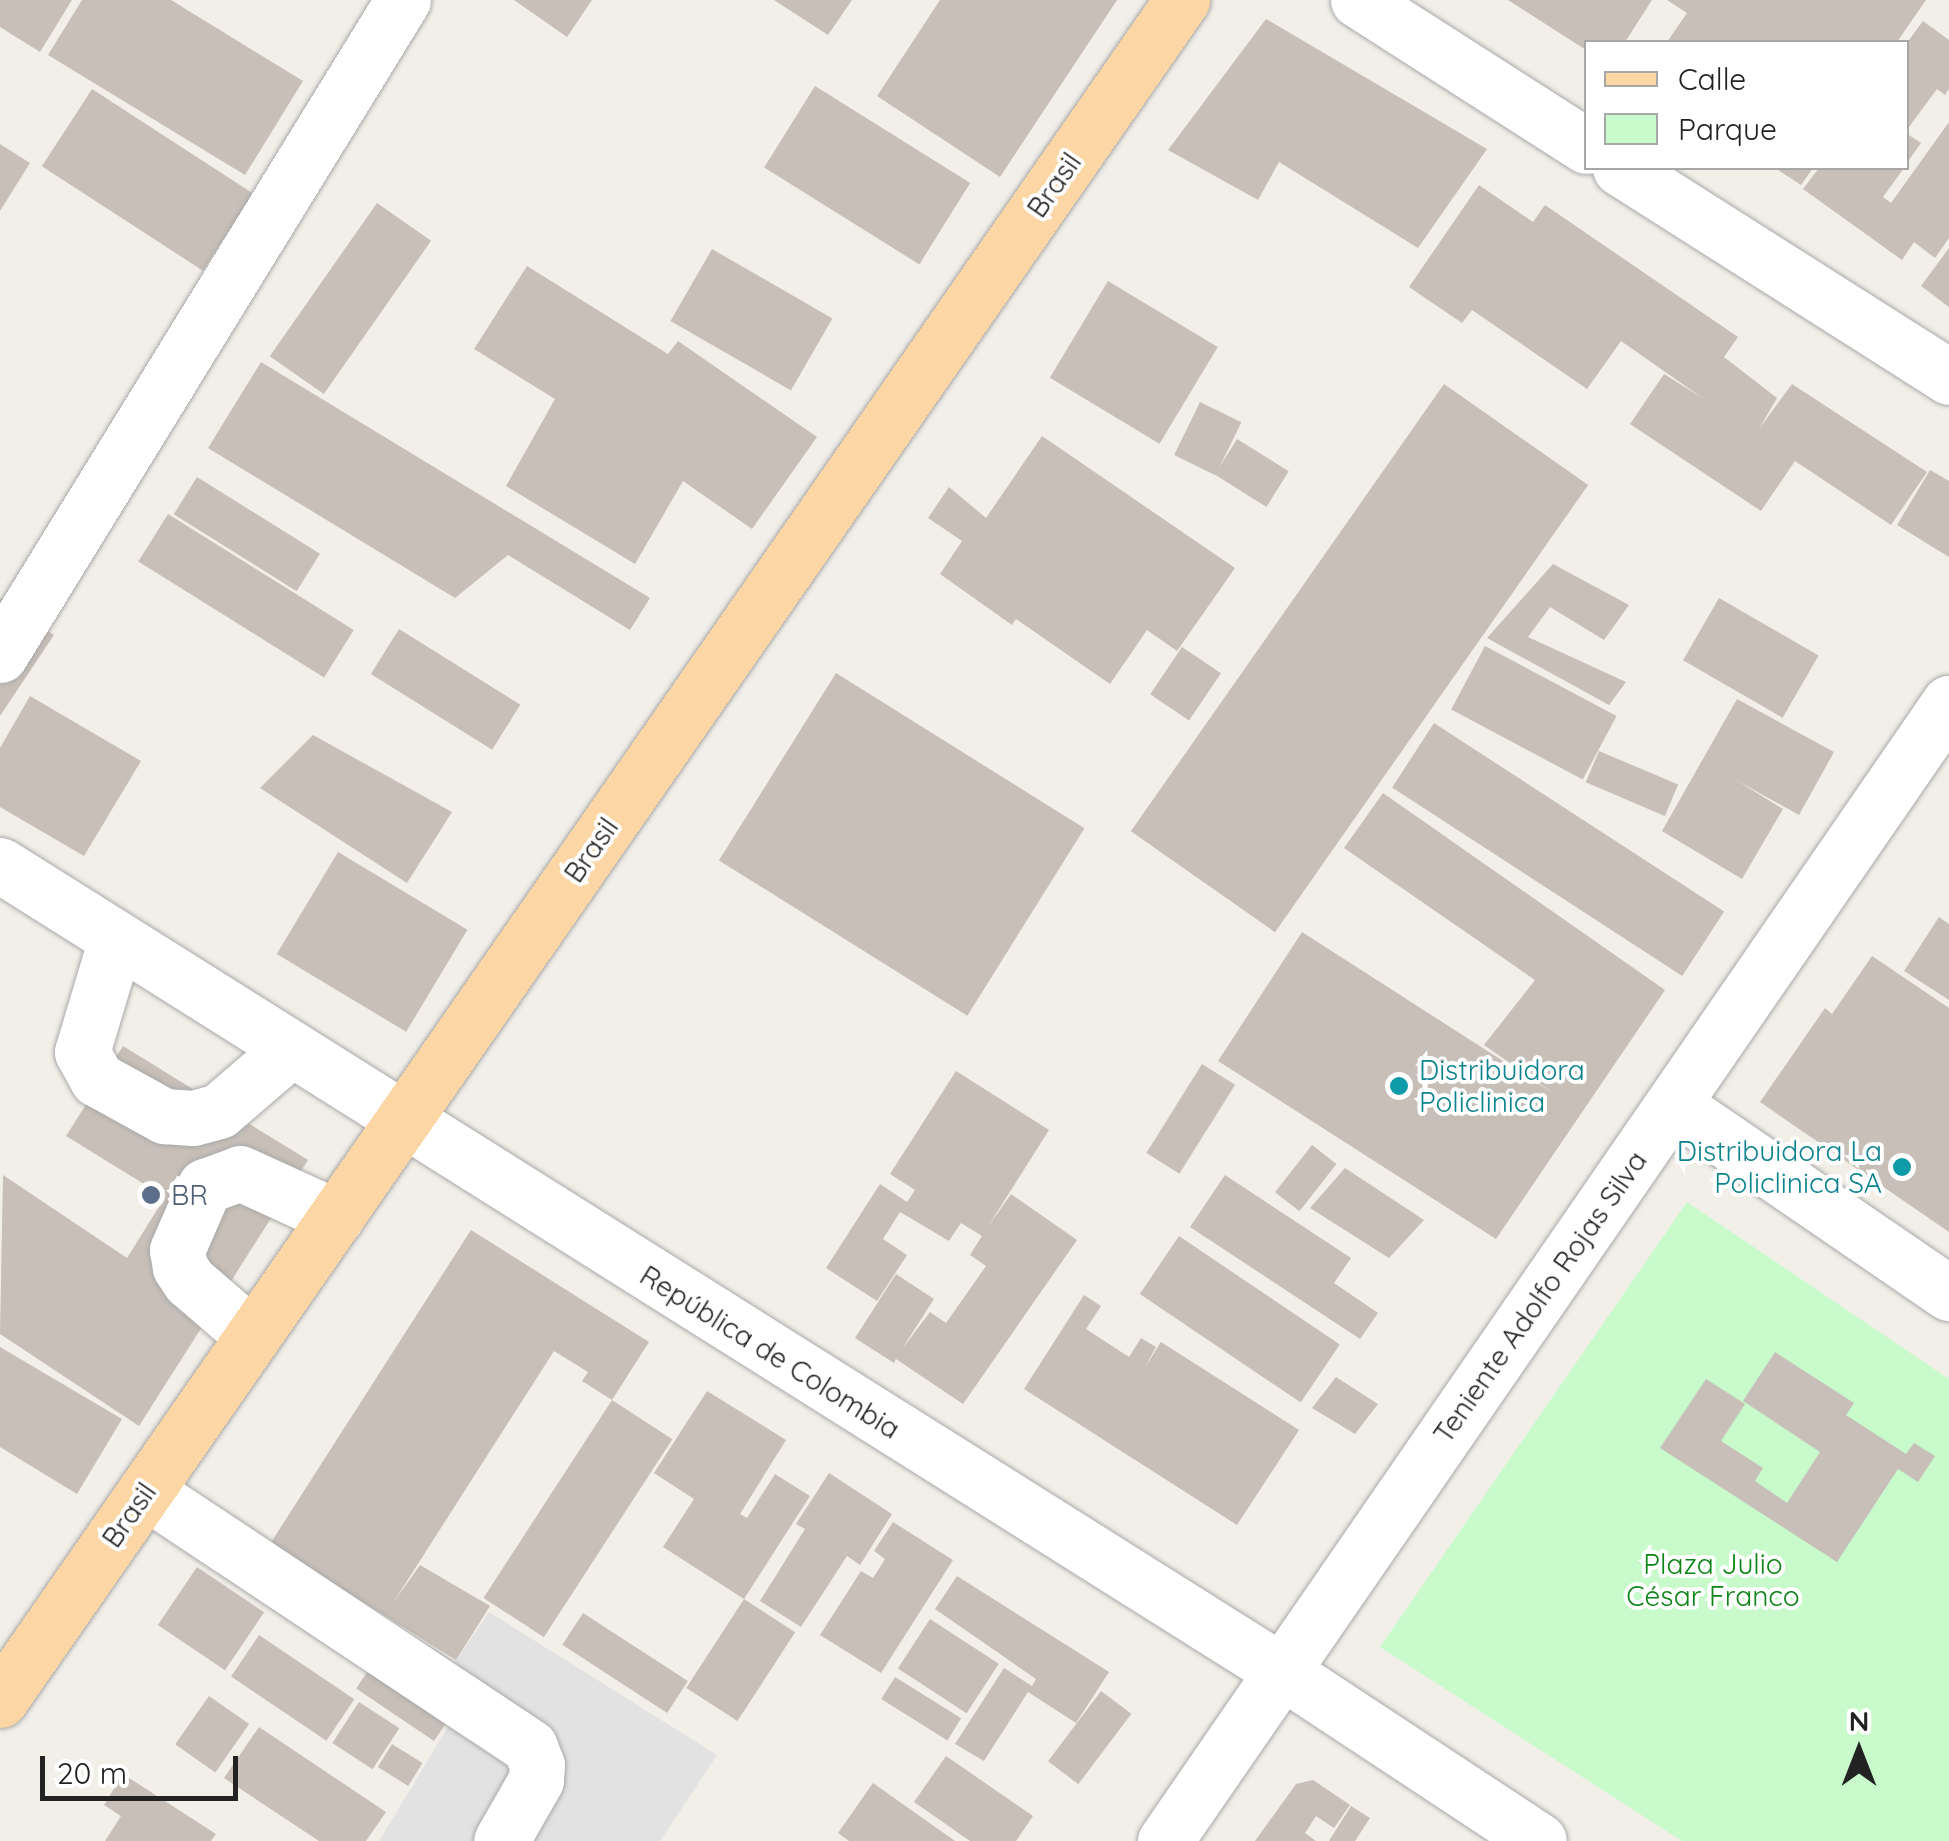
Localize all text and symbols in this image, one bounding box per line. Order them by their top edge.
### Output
legend [1584,40,1909,170]
text: Calle [1678,60,1746,98]
text: Parque [1678,110,1777,148]
street label: Brasil [1020,146,1088,224]
street label: Brasil [557,811,625,889]
place label: Distribuidora Policlinica [1419,1053,1585,1119]
marker: Distribuidora Policlinica [1388,1075,1410,1097]
place label: Distribuidora La Policlinica SA [1677,1134,1882,1200]
street label: Teniente Adolfo Rojas Silva [1426,1145,1654,1449]
marker: Distribuidora La Policlinica SA [1891,1156,1913,1178]
place label: BR [171,1178,208,1212]
marker: BR [140,1184,162,1206]
street label: República de Colombia [634,1258,906,1446]
street label: Brasil [95,1476,163,1554]
park label: Plaza Julio César Franco [1626,1547,1800,1613]
north arrow [1809,1701,1909,1801]
text: N [1849,1703,1869,1738]
scale bar [45,1736,242,1798]
text: 20 m [57,1754,127,1792]

